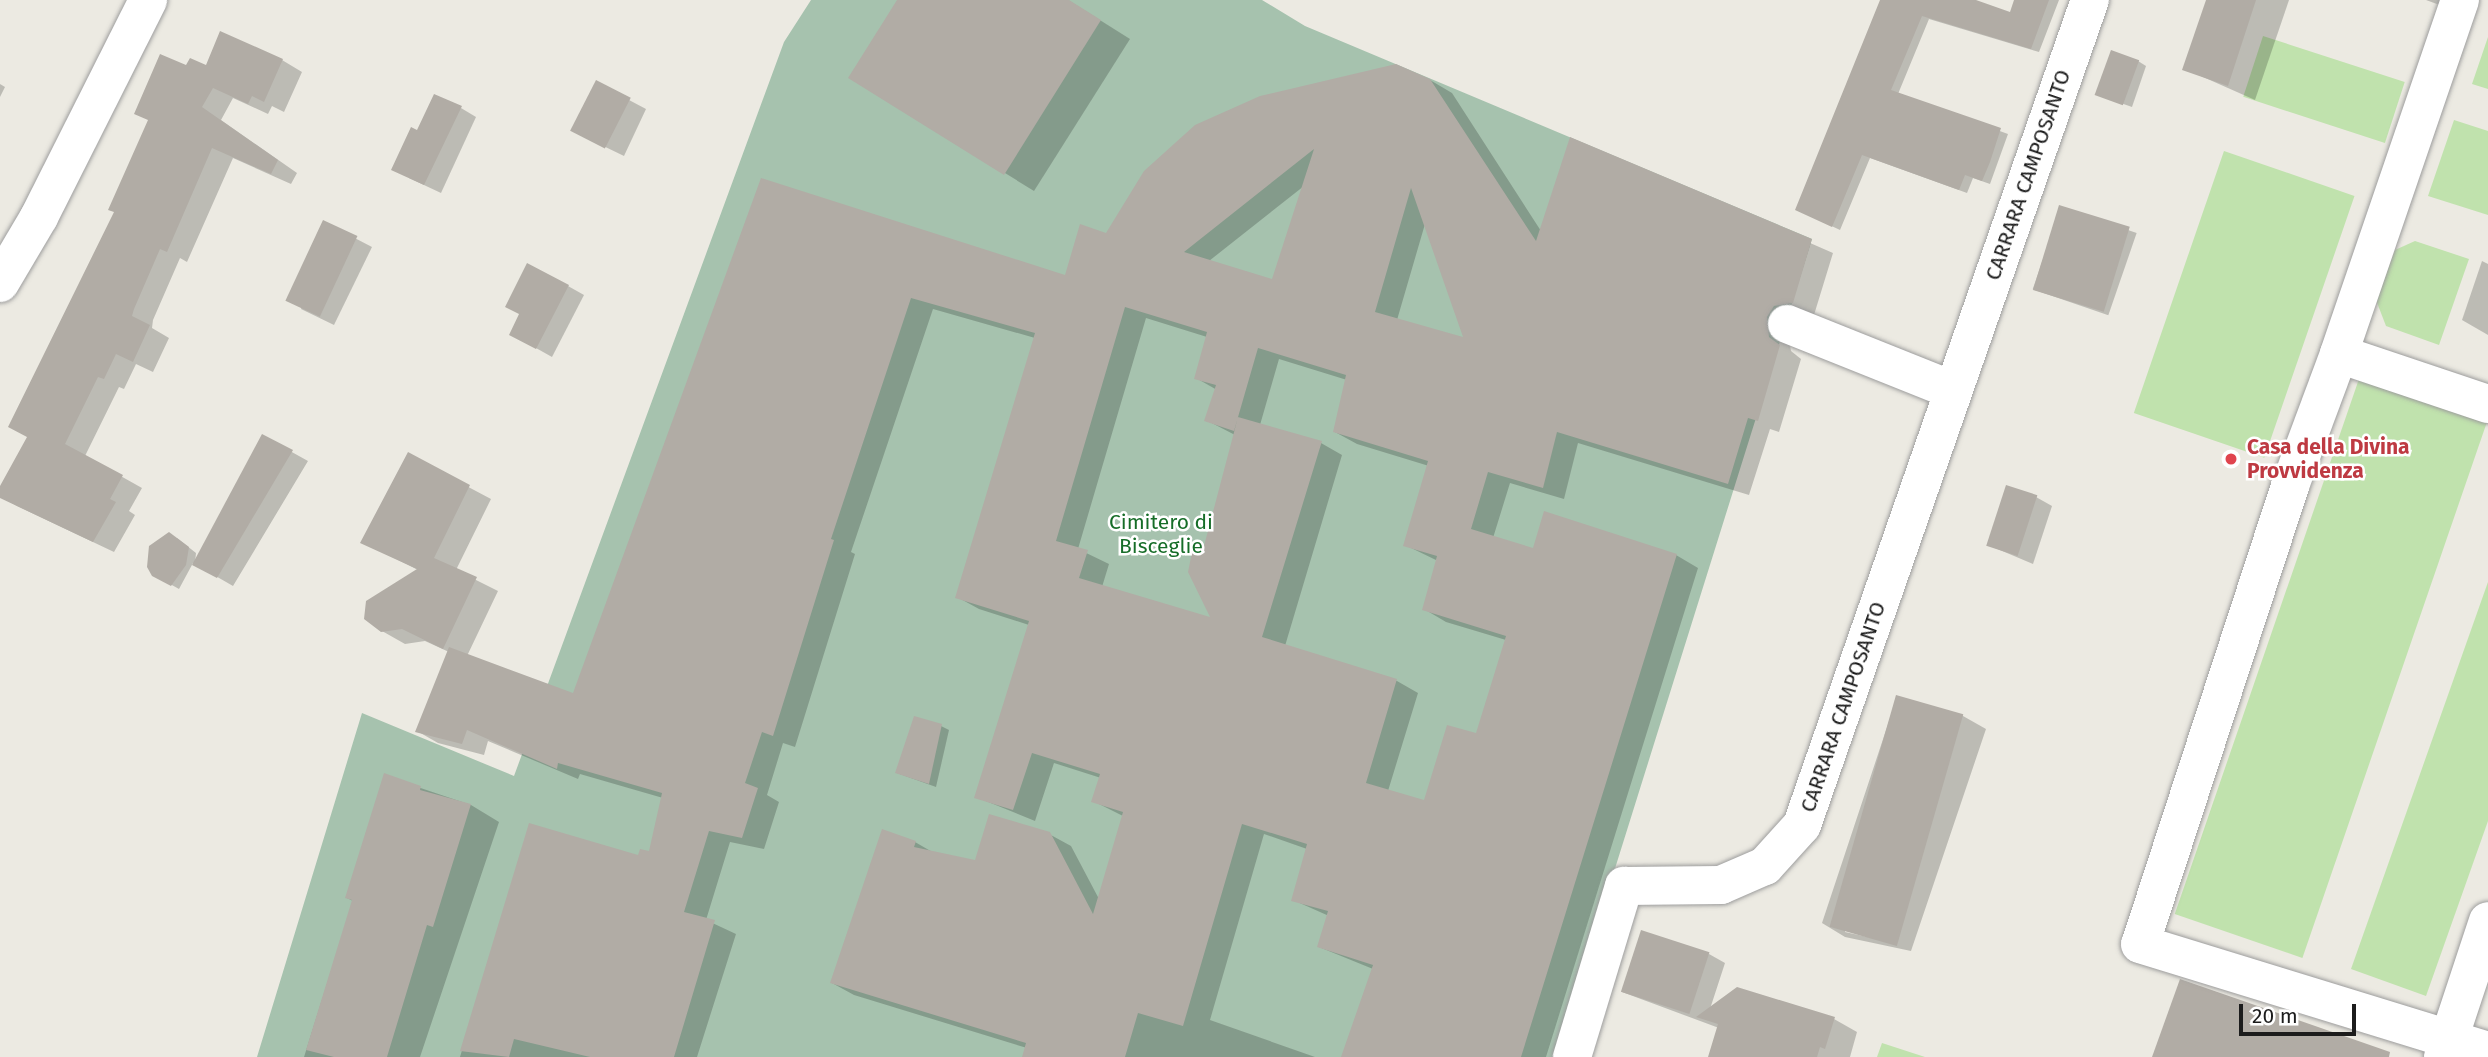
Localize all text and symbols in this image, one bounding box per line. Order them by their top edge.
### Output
street label: CARRARA CAMPOSANTO [1980,67,2076,283]
place label: Casa della Divina Provvidenza [2247,434,2410,484]
marker: Casa della Divina Provvidenza [2221,449,2241,469]
park label: Cimitero di Bisceglie [1109,509,1213,559]
street label: CARRARA CAMPOSANTO [1795,599,1891,815]
scale bar [2243,990,2360,1034]
text: 20 m [2252,1003,2298,1029]

